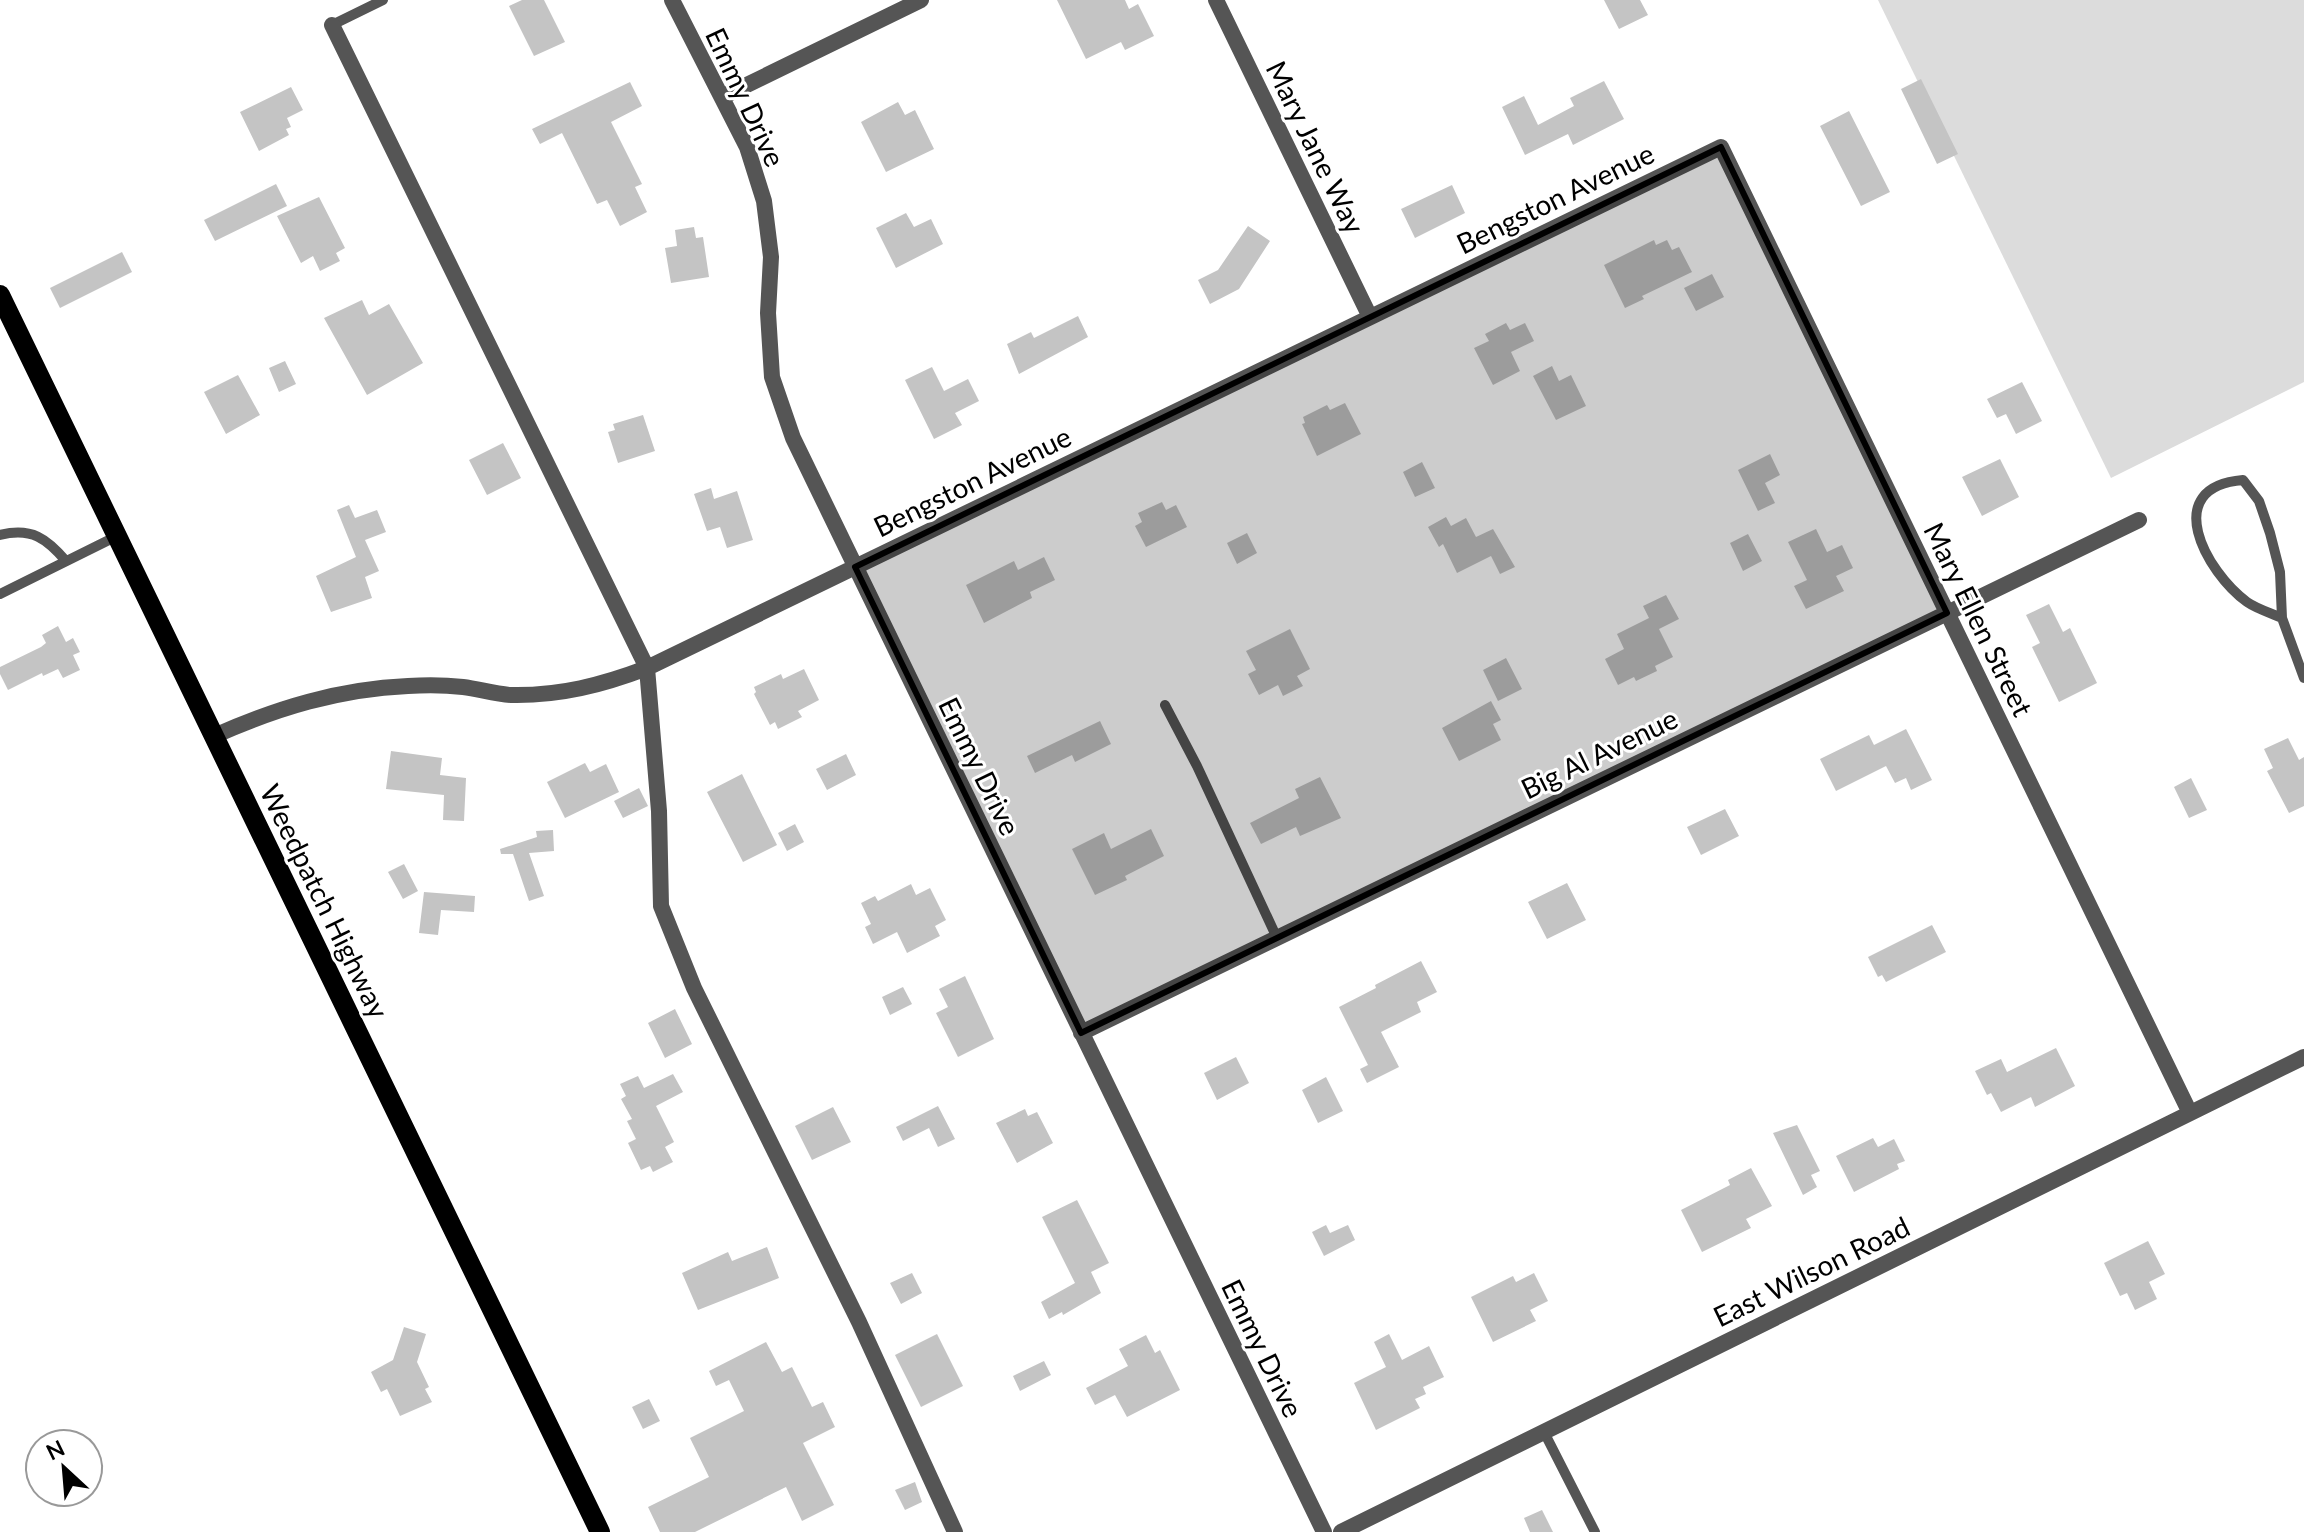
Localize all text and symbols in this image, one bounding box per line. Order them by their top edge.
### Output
street label: Emmy Drive [699,22,793,172]
street label: Mary Jane Way [1260,55,1373,239]
street label: Bengston Avenue [1451,136,1659,260]
street label: Bengston Avenue [868,419,1076,543]
street label: Mary Ellen Street [1917,517,2041,721]
street label: Emmy Drive [932,692,1028,840]
street label: Big Al Avenue [1515,701,1683,805]
street label: Weedpatch Highway [254,778,397,1024]
street label: East Wilson Road [1707,1209,1915,1333]
street label: Emmy Drive [1215,1274,1311,1422]
north arrow [24,1428,104,1508]
text: N [41,1434,69,1465]

